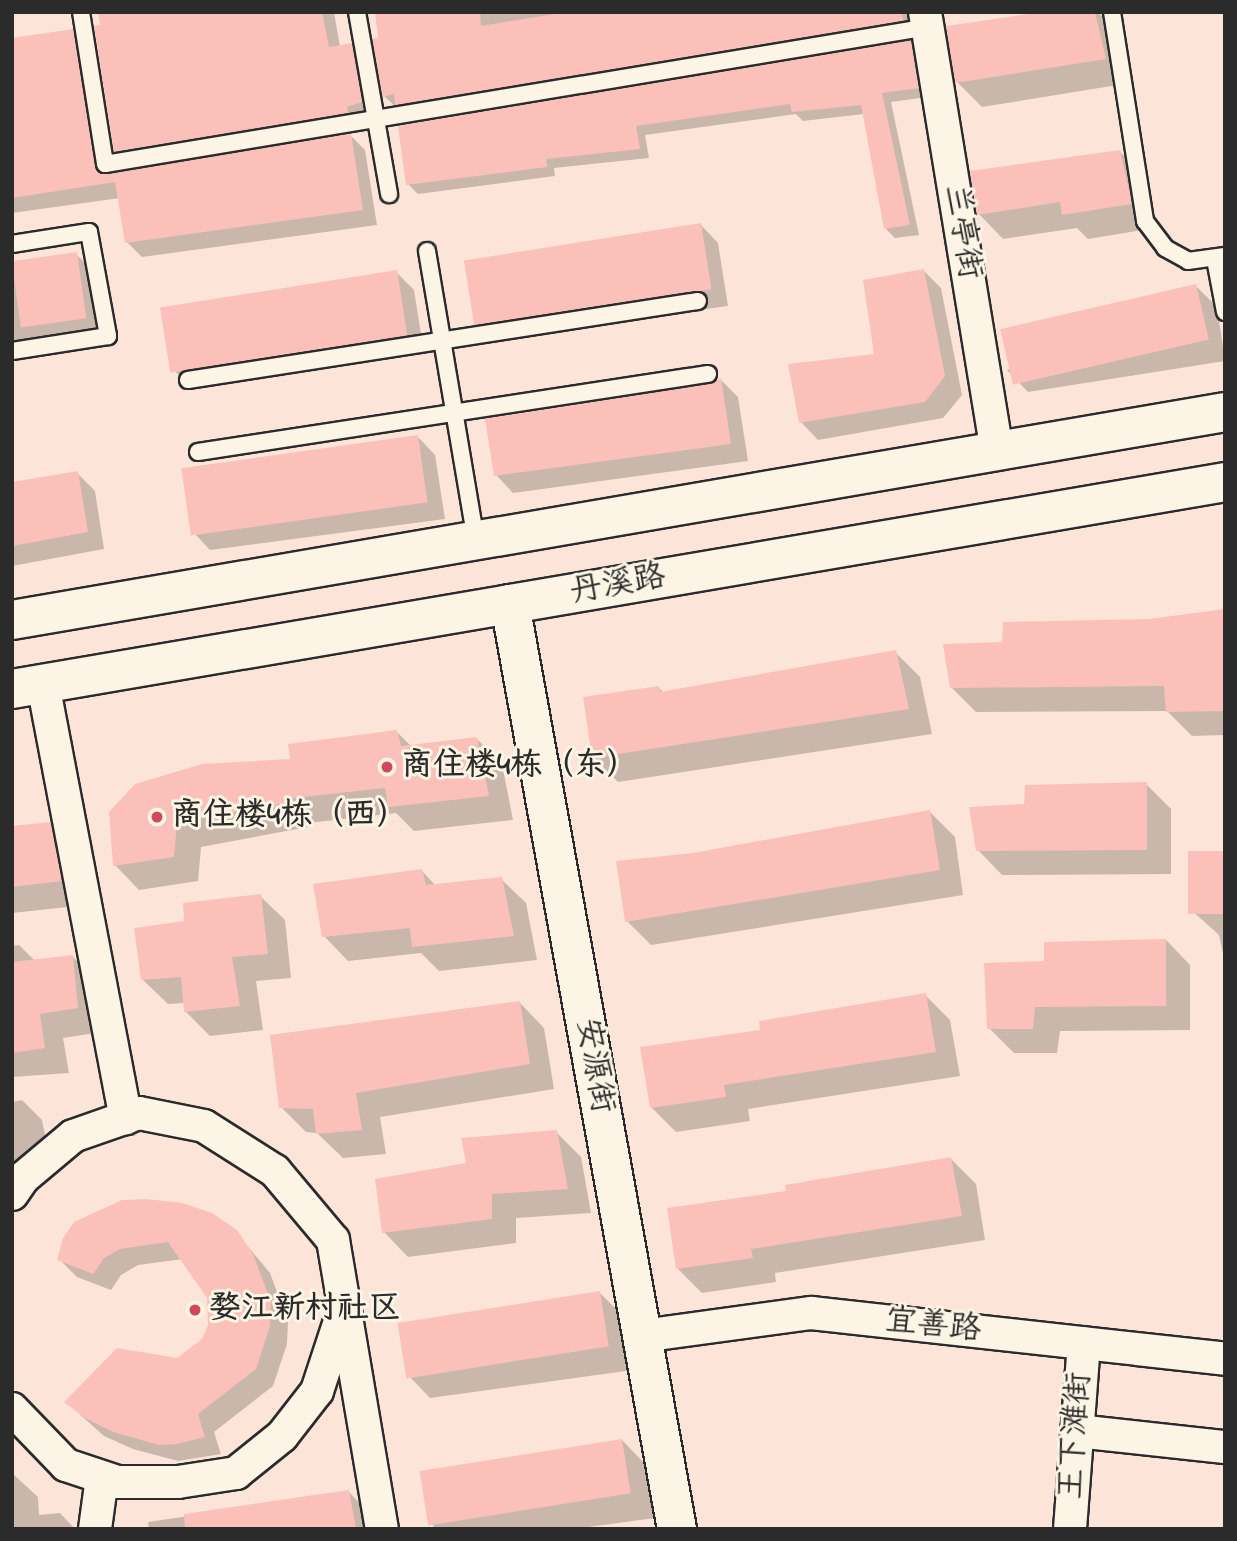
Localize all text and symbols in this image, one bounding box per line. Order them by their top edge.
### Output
street label: 兰亭街 [935,182,987,282]
street label: 丹溪路 [567,559,669,613]
place label: 商住楼4栋（东） [401,748,638,786]
marker: 商住楼4栋（东） [379,759,395,775]
place label: 商住楼4栋（西） [171,798,408,836]
marker: 商住楼4栋（西） [149,809,165,825]
street label: 安源街 [566,1015,620,1117]
place label: 婺江新村社区 [209,1291,401,1329]
marker: 婺江新村社区 [187,1302,203,1318]
street label: 宜善路 [883,1303,983,1351]
street label: 王下滩街 [1053,1371,1101,1501]

